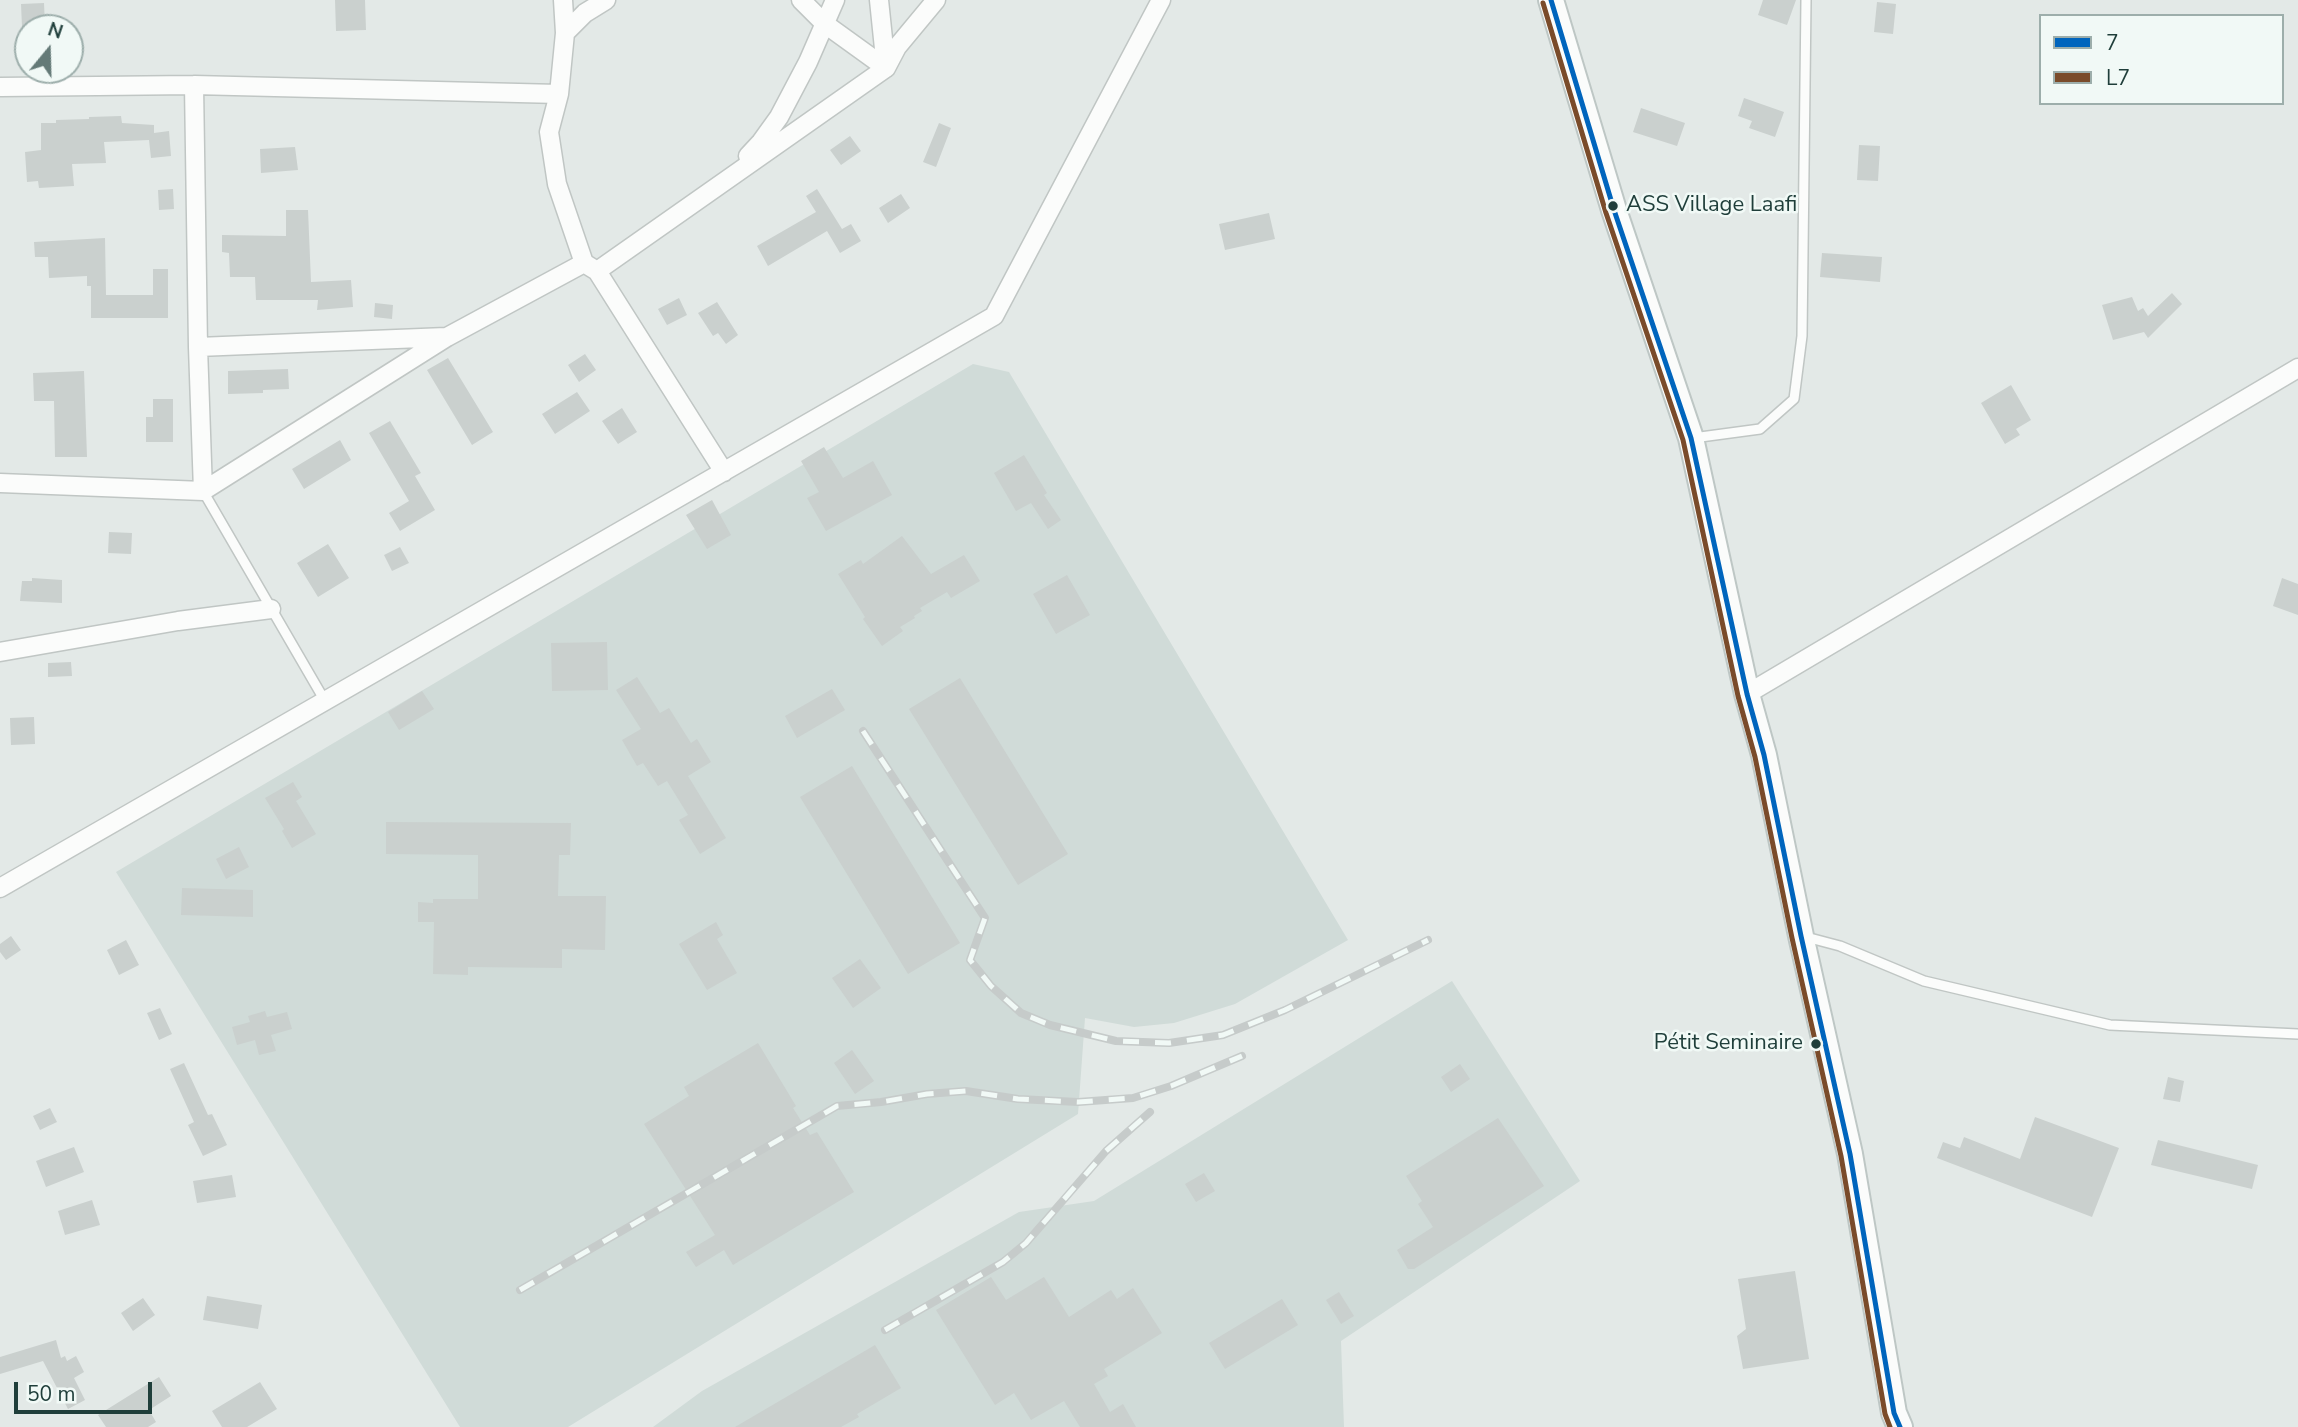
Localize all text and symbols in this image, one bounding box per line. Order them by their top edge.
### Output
north arrow [14,14,84,84]
legend [2039,14,2284,105]
text: N [44,16,66,46]
text: 7 [2106,29,2119,57]
text: L7 [2106,64,2130,92]
place label: ASS Village Laafi [1626,193,1797,219]
marker: ASS Village Laafi [1606,199,1620,213]
place label: Pétit Seminaire [1654,1031,1803,1057]
marker: Pétit Seminaire [1809,1037,1823,1051]
scale bar [18,1368,156,1412]
text: 50 m [27,1380,76,1408]

